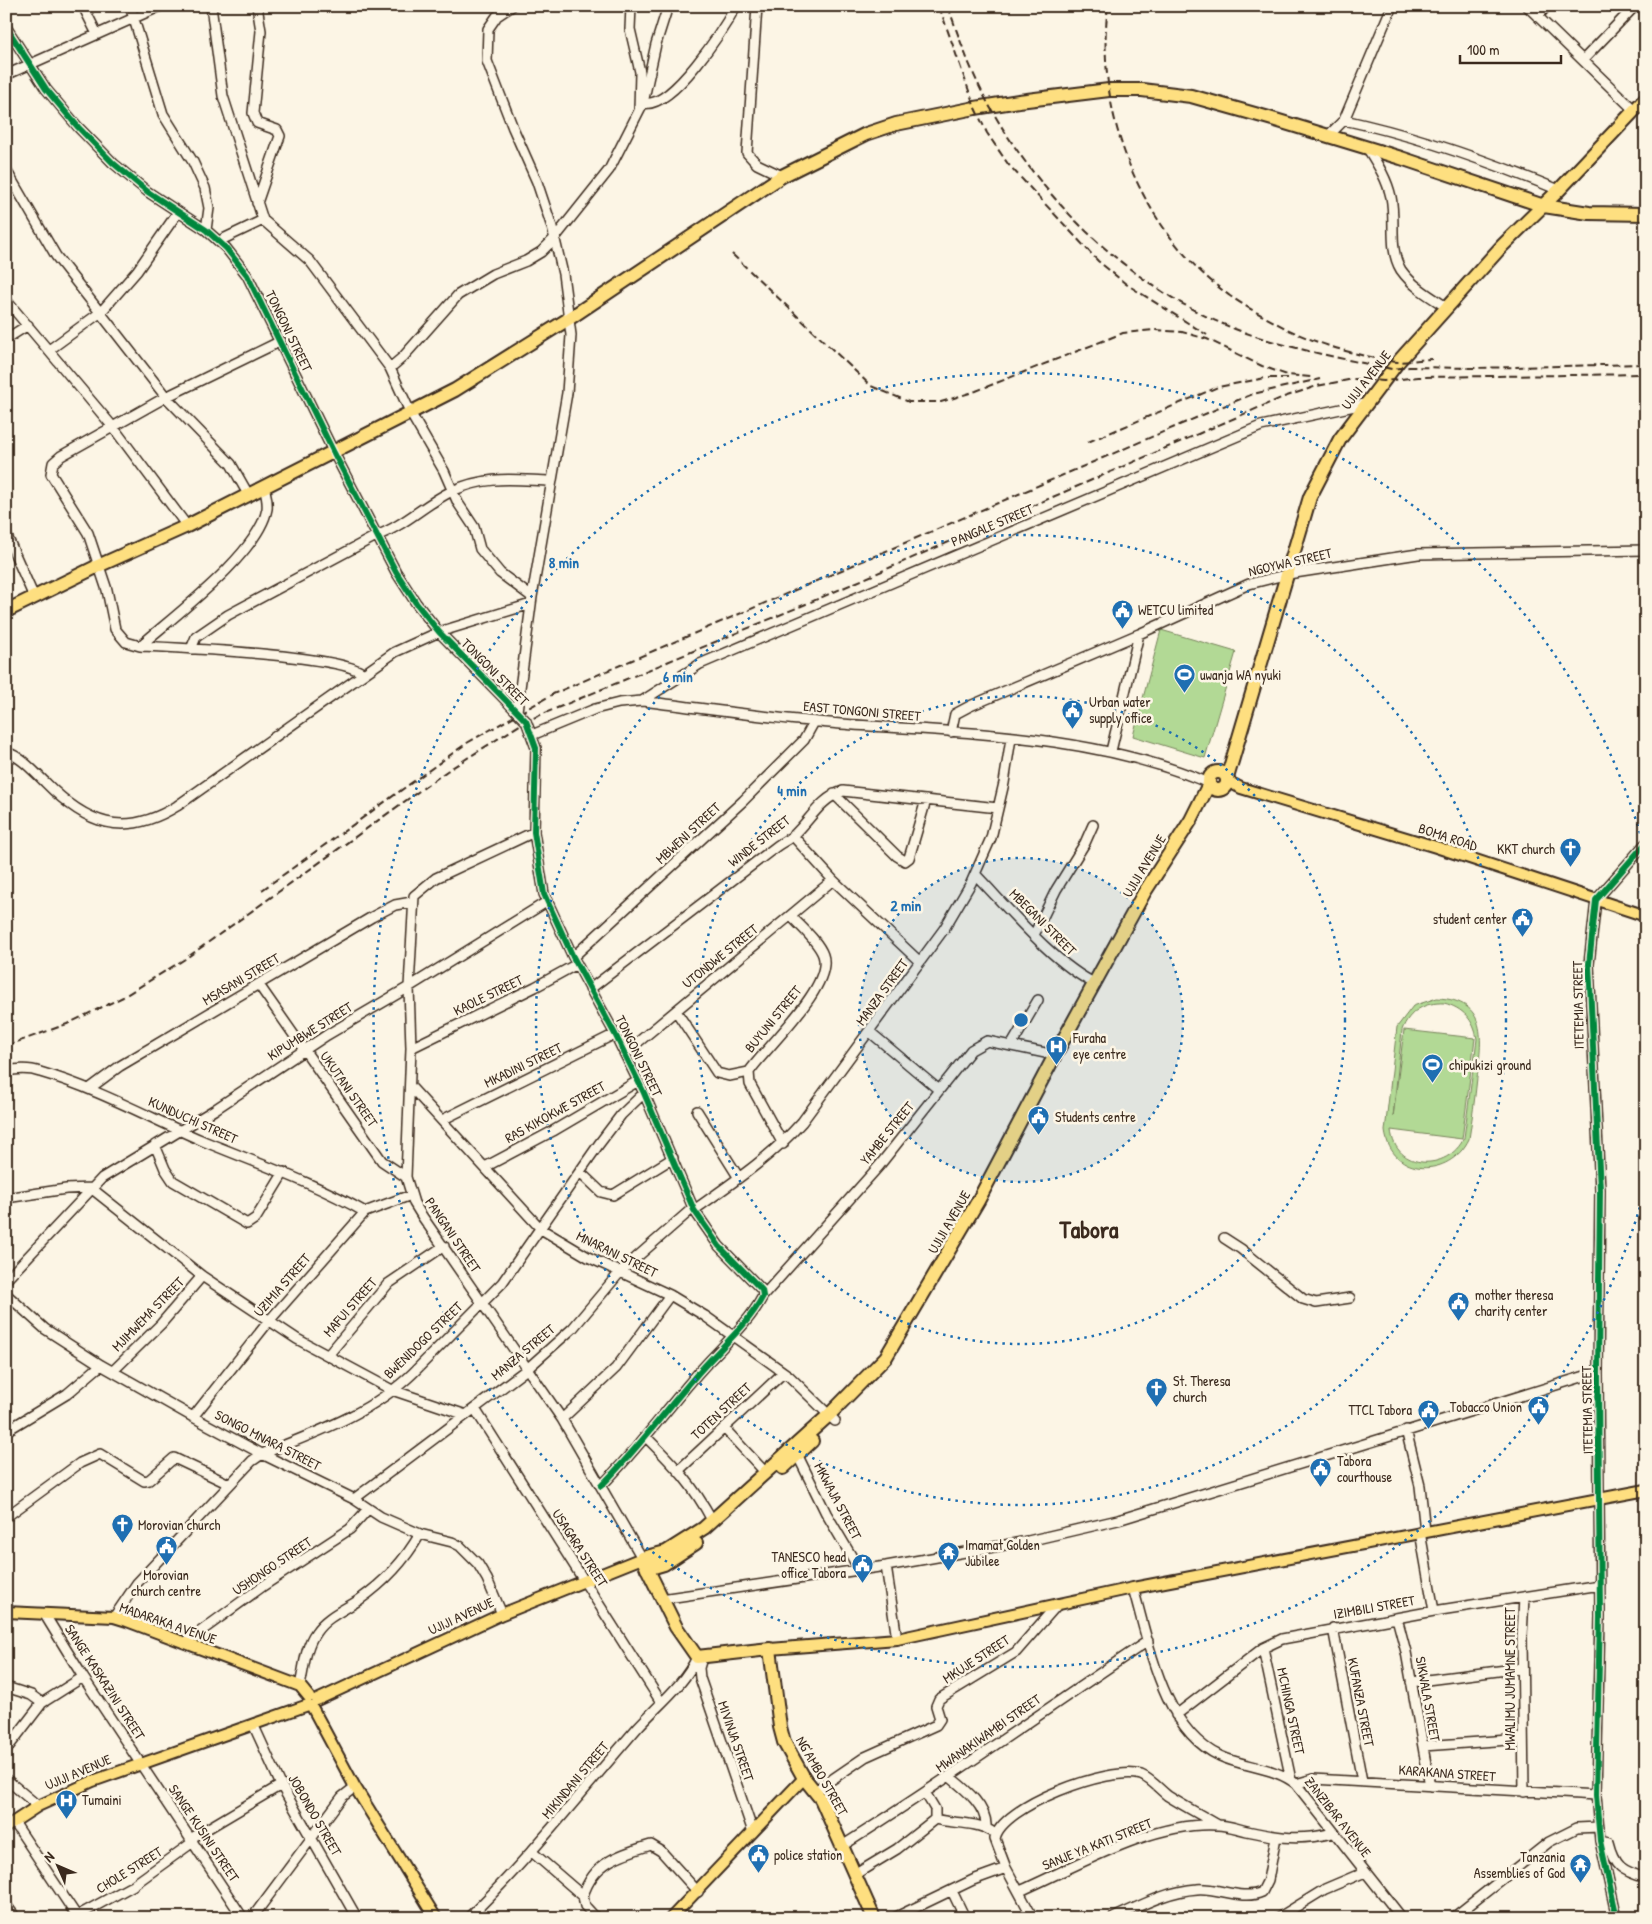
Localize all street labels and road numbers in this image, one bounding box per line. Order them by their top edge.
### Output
street label: TONGONI STREET [262,287,318,375]
street label: UJIJI AVENUE [1337,346,1395,413]
street label: PANGALE STREET [948,499,1036,550]
street label: NGOYWA STREET [1246,543,1334,580]
street label: TONGONI STREET [457,634,534,710]
street label: EAST TONGONI STREET [803,696,922,725]
street label: MBWENI STREET [651,797,725,868]
street label: WINDE STREET [724,810,794,871]
street label: BOMA ROAD [1416,818,1480,855]
street label: UJIJI AVENUE [1117,831,1170,901]
street label: MBEGANI STREET [1006,884,1081,960]
street label: UTONDWE STREET [678,919,762,992]
street label: MSASANI STREET [199,948,283,1009]
street label: MANZA STREET [851,954,912,1029]
street label: ITETEMIA STREET [1567,960,1588,1050]
street label: KAOLE STREET [450,969,526,1019]
street label: BUYUNI STREET [740,981,806,1056]
street label: KIPUMBWE STREET [264,997,356,1064]
street label: TONGONI STREET [612,1012,668,1100]
street label: MKADINI STREET [481,1037,565,1092]
street label: UKUTANI STREET [316,1047,383,1131]
street label: RAS KIKOKWE STREET [501,1076,609,1147]
street label: KUNDUCHI STREET [146,1091,241,1148]
street label: YAMBE STREET [855,1097,918,1168]
street label: UJIJI AVENUE [923,1187,974,1257]
street label: PANGANI STREET [421,1193,486,1276]
street label: MNARANI STREET [573,1226,661,1282]
street label: UZIMIA STREET [249,1249,315,1320]
street label: MJIMWEMA STREET [107,1272,188,1355]
street label: MAFUI STREET [319,1273,381,1340]
street label: BWENIDOGO STREET [379,1297,467,1382]
street label: MANZA STREET [487,1319,559,1384]
street label: ITETEMIA STREET [1576,1365,1597,1455]
street label: TOTEN STREET [686,1377,755,1444]
street label: SONGO MNARA STREET [212,1405,325,1475]
street label: MKWAJA STREET [810,1459,867,1543]
street label: USAGARA STREET [548,1505,613,1591]
street label: USHONGO STREET [228,1532,315,1599]
street label: IZIMBILI STREET [1332,1590,1417,1623]
street label: UJIJI AVENUE [425,1592,497,1639]
street label: MADARAKA AVENUE [117,1597,219,1648]
street label: MWALIMU JUMAMNE STREET [1500,1607,1519,1751]
street label: SANGE KASKAZINI STREET [61,1620,150,1744]
street label: MKUJE STREET [939,1630,1013,1687]
street label: SIKWALA STREET [1412,1655,1445,1743]
street label: KUFANZA STREET [1344,1656,1379,1748]
street label: MCHINGA STREET [1273,1666,1310,1757]
street label: MWANAKIWAMBI STREET [931,1689,1044,1776]
street label: MIVINJA STREET [714,1698,759,1784]
street label: NG’AMBO STREET [792,1733,853,1819]
street label: MIKINDANI STREET [537,1737,613,1822]
street label: UJIJI AVENUE [42,1749,114,1794]
street label: KARAKANA STREET [1398,1760,1497,1785]
street label: JOBONDO STREET [284,1771,347,1859]
street label: ZANZIBAR AVENUE [1301,1772,1376,1861]
street label: SANGE KUSINI STREET [165,1780,244,1886]
street label: SANJE YA KATI STREET [1039,1813,1155,1874]
street label: CHOLE STREET [92,1841,166,1897]

